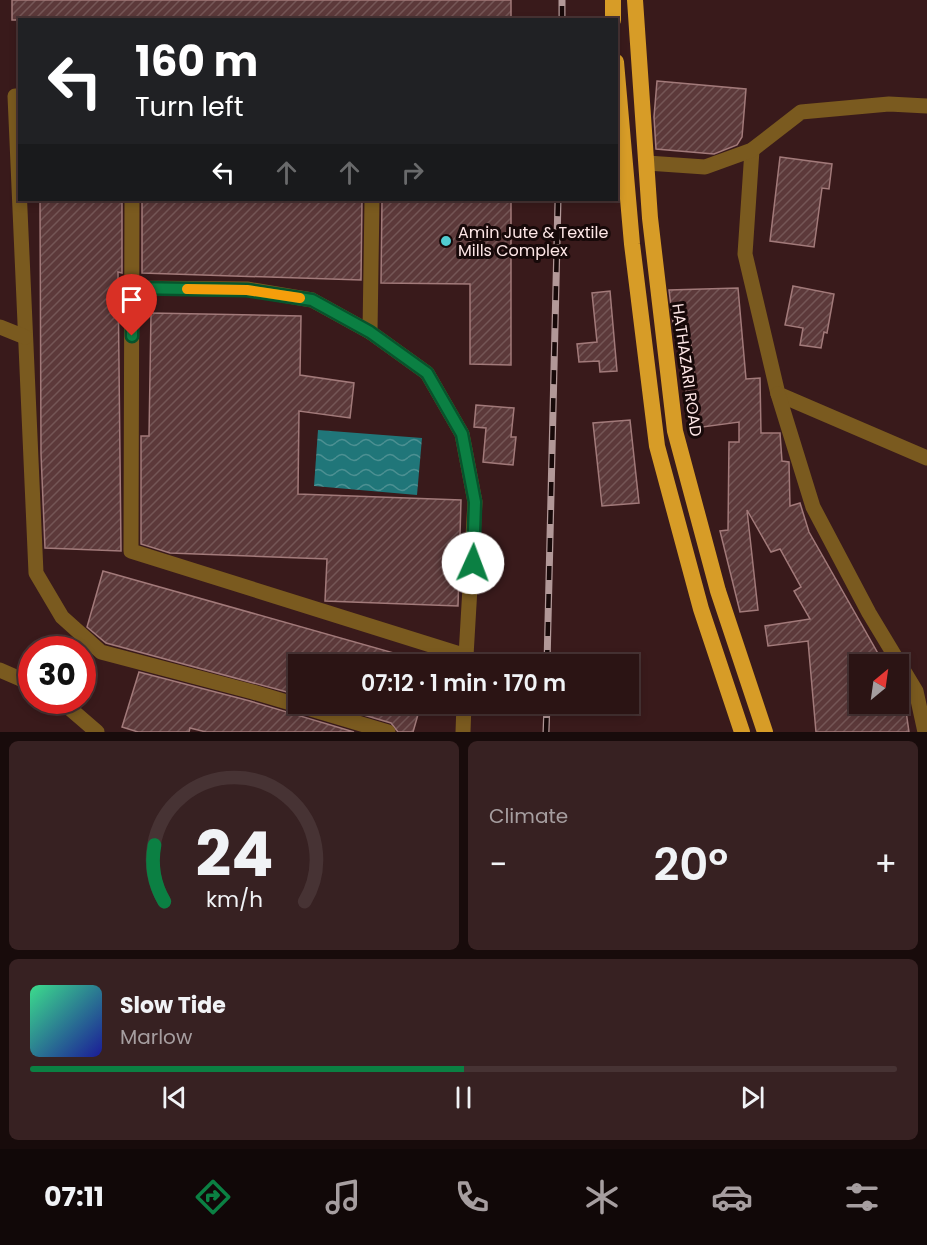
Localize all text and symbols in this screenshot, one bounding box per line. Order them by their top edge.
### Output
text: 160 m [135,32,258,91]
icon: left [36,42,114,120]
text: Turn left [135,88,244,125]
icon: left [207,156,240,189]
icon: ahead [270,156,303,189]
icon: ahead [333,156,366,189]
icon: right [396,156,429,189]
place label: Amin Jute & Textile Mills Complex [458,221,608,262]
marker: Amin Jute & Textile Mills Complex [439,234,453,248]
pin [106,274,157,336]
icon: arrive [115,283,148,316]
street label: HATHAZARI ROAD [666,302,708,438]
position arrow [441,531,505,595]
speed limit sign: 30 [18,636,96,714]
north arrow [849,654,909,714]
map controls [849,654,909,714]
text: 07:12 · 1 min · 170 m [361,668,566,699]
text: Climate [489,802,568,830]
text: 24 [195,810,273,898]
text: 20° [653,833,728,896]
text: − [489,841,507,888]
text: + [874,841,897,888]
text: km/h [205,885,263,916]
text: Slow Tide [120,990,226,1021]
text: Marlow [120,1023,192,1051]
icon: previous [158,1081,191,1114]
icon: pause [447,1081,480,1114]
icon: next [736,1081,769,1114]
icon: directions [192,1176,234,1218]
icon: music [322,1176,364,1218]
icon: phone [451,1176,493,1218]
icon: climate [581,1176,623,1218]
icon: car [711,1176,753,1218]
icon: filters [841,1176,883,1218]
text: 07:11 [44,1178,104,1215]

